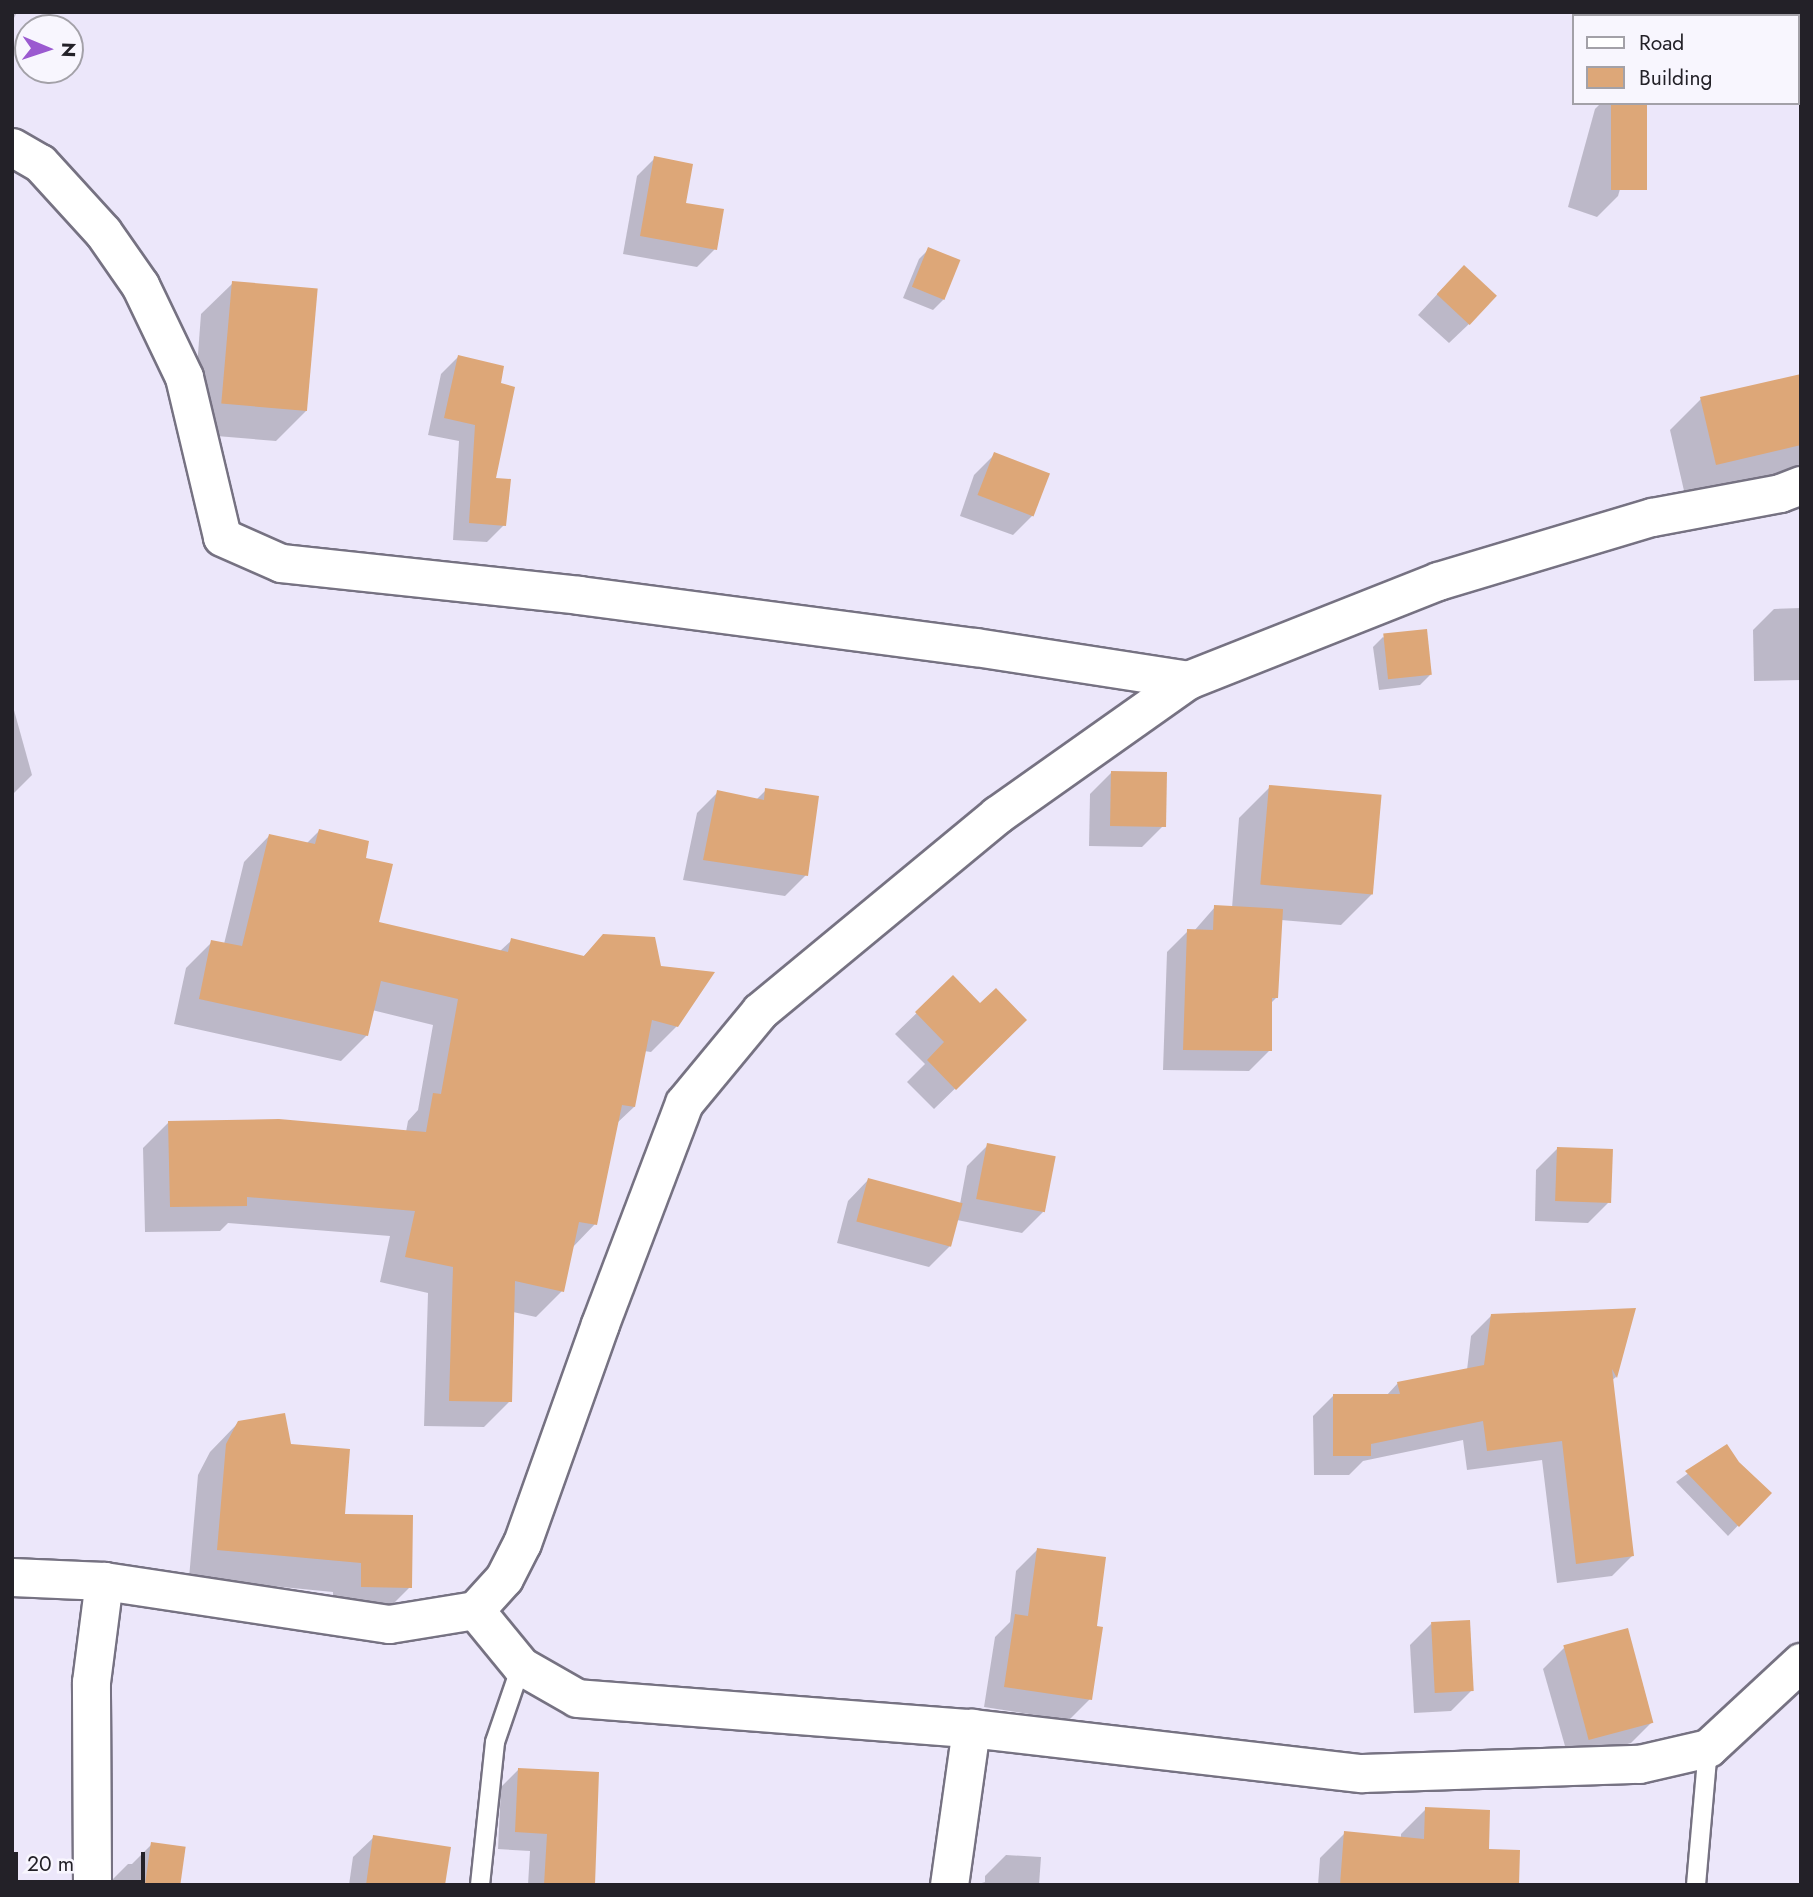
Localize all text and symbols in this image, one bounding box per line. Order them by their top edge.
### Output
north arrow [14,14,84,84]
legend [1572,14,1799,105]
text: Road [1639,28,1684,58]
text: N [55,42,82,58]
text: Building [1639,63,1712,93]
scale bar [18,1838,149,1882]
text: 20 m [27,1849,74,1879]

